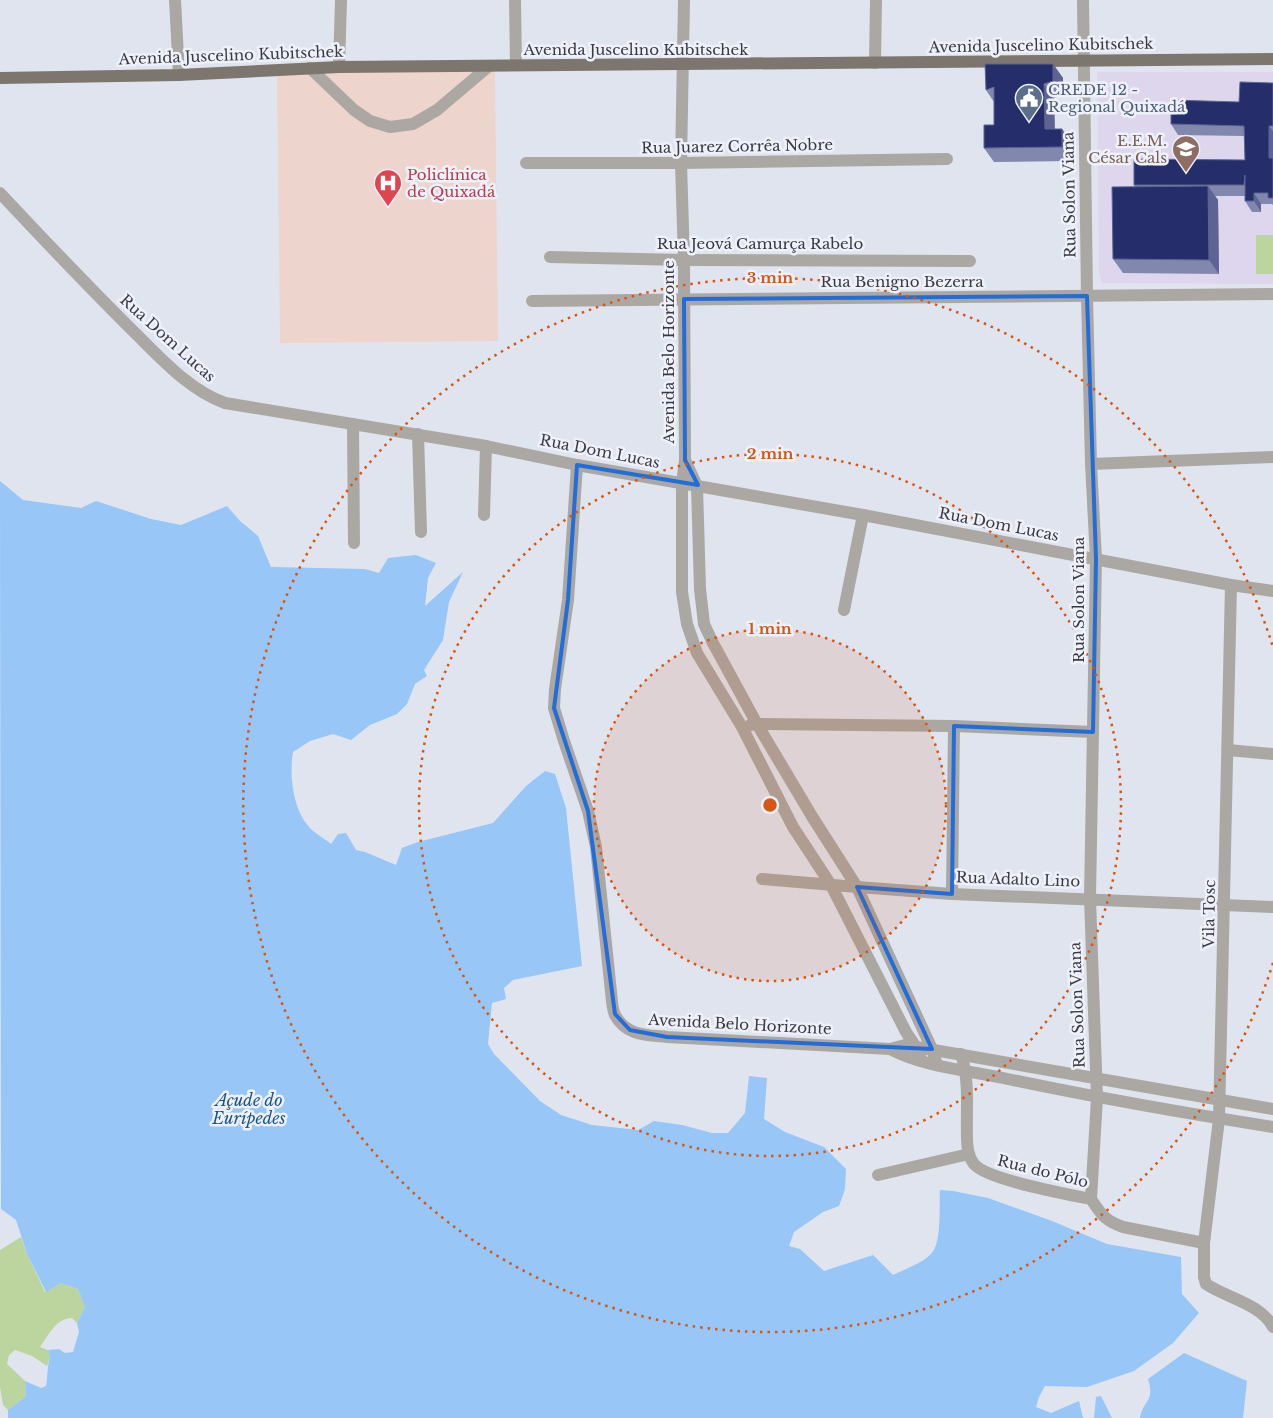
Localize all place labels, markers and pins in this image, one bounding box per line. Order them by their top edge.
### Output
place label: CREDE 12 - Regional Quixadá [1048,80,1186,116]
public building icon: CREDE 12 - Regional Quixadá [1014,83,1044,122]
place label: E.E.M. César Cals [1088,131,1167,167]
school or university icon: E.E.M. César Cals [1171,134,1201,173]
place label: Policlínica de Quixadá [407,165,496,201]
hospital icon: Policlínica de Quixadá [373,168,403,207]
centre of rings [761,796,779,814]

